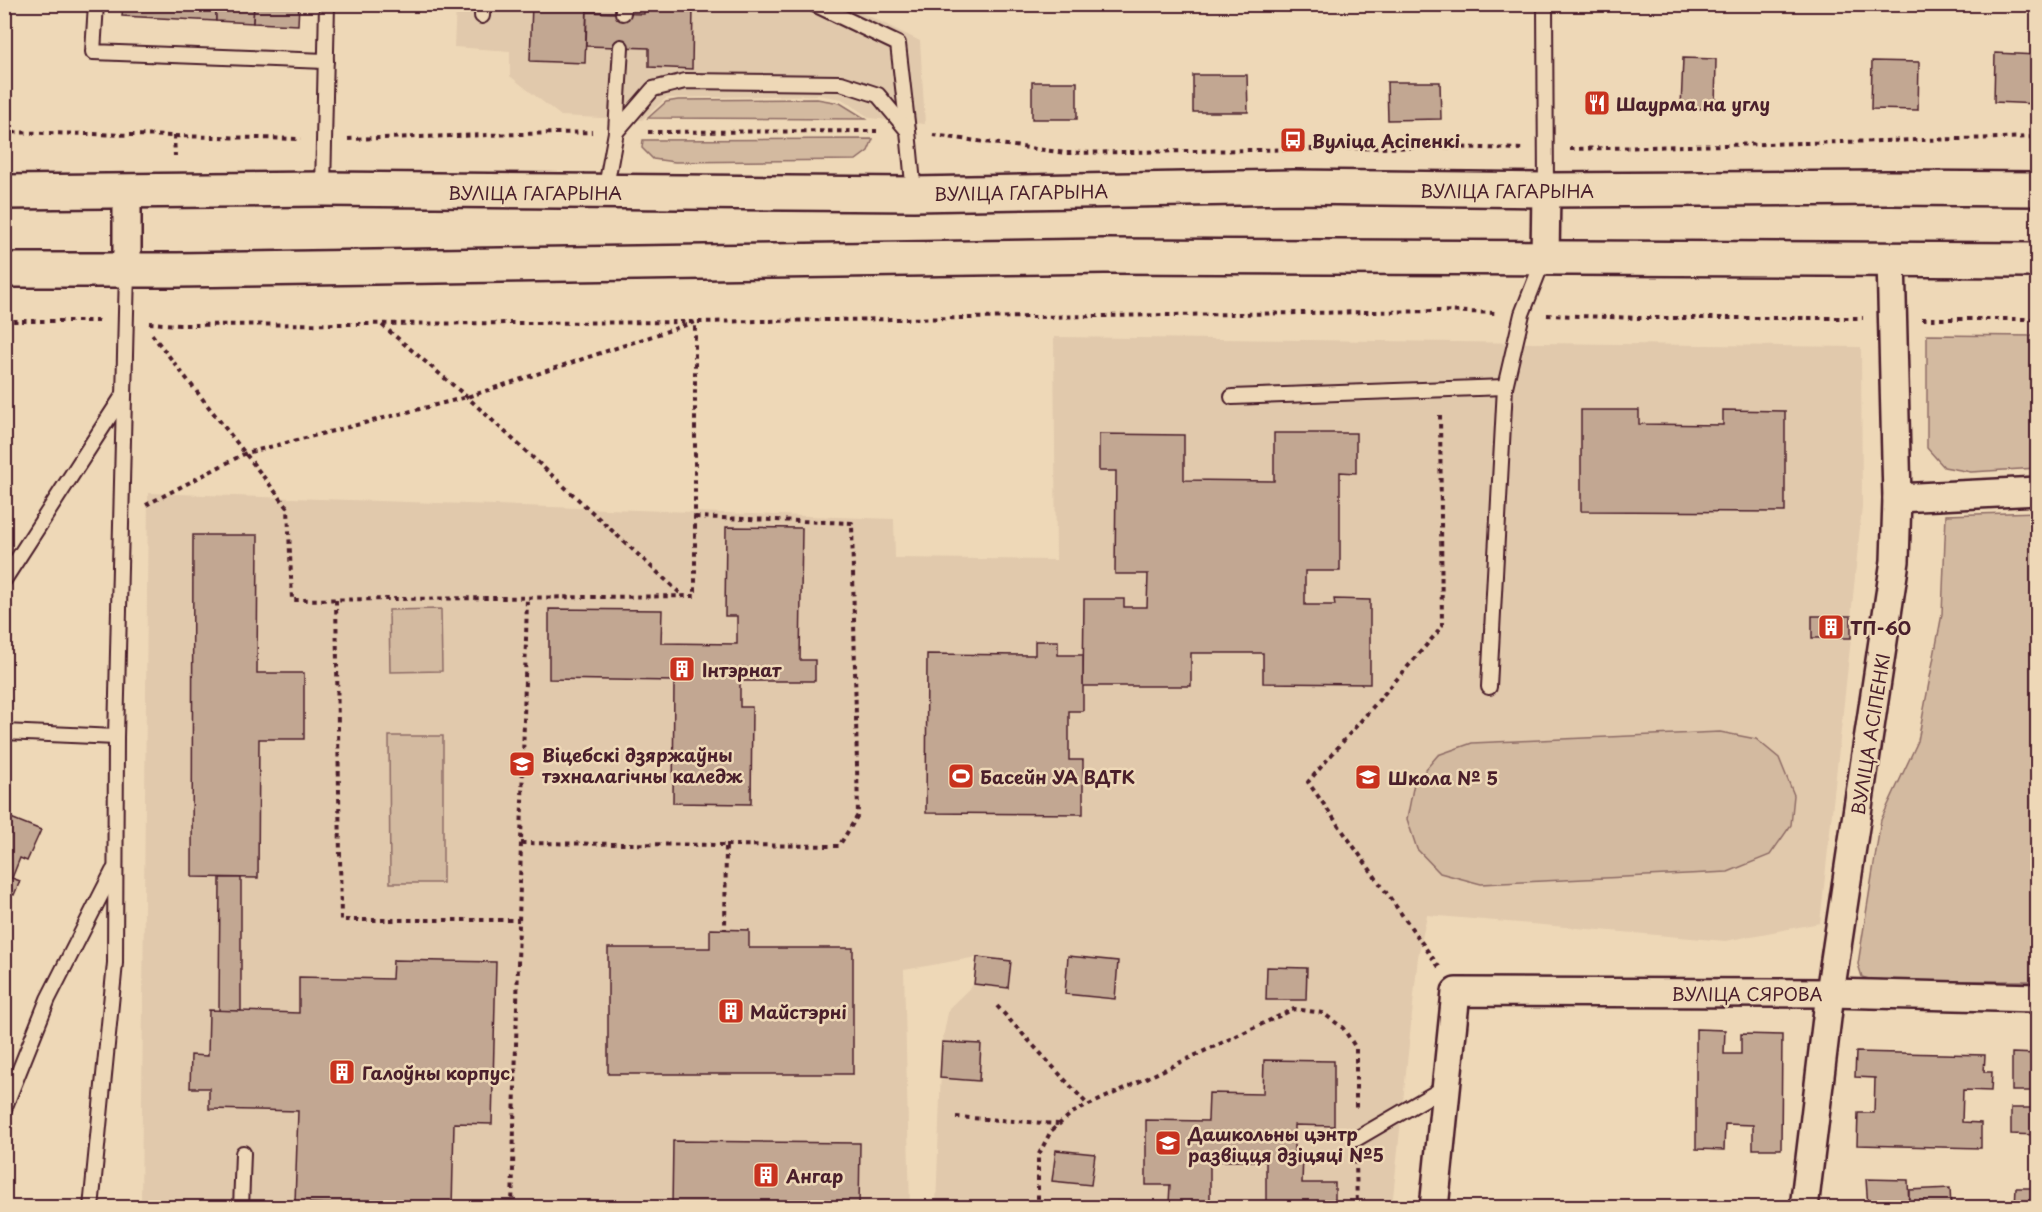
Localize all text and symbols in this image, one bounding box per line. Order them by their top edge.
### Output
restaurant icon: Шаурма на углу [1582,88,1612,118]
place label: Шаурма на углу [1616,90,1770,117]
bus stop icon: Вуліца Асіпенкі [1278,125,1308,155]
place label: Вуліца Асіпенкі [1312,127,1460,154]
street label: ВУЛІЦА ГАГАРЫНА [934,177,1109,207]
street label: ВУЛІЦА ГАГАРЫНА [1420,177,1594,204]
street label: ВУЛІЦА ГАГАРЫНА [448,179,622,206]
building icon: ТП-60 [1816,612,1846,642]
place label: ТП-60 [1850,614,1911,641]
street label: ВУЛІЦА АСІПЕНКІ [1844,651,1896,817]
building icon: Інтэрнат [667,654,697,684]
place label: Інтэрнат [702,656,782,683]
place label: Віцебскі дзяржаўны тэхналагічны каледж [542,741,743,789]
school or university icon: Віцебскі дзяржаўны тэхналагічны каледж [507,749,537,779]
sports icon: Басейн УА ВДТК [946,761,976,791]
school or university icon: Школа № 5 [1353,762,1383,792]
place label: Басейн УА ВДТК [980,763,1135,790]
place label: Школа № 5 [1388,764,1498,791]
street label: ВУЛІЦА СЯРОВА [1671,980,1823,1007]
building icon: Майстэрні [716,996,746,1026]
place label: Майстэрні [750,998,847,1025]
building icon: Галоўны корпус [327,1057,357,1087]
place label: Галоўны корпус [362,1059,510,1086]
place label: Дашкольны цэнтр развіцця дзіцяці №5 [1187,1120,1384,1168]
school or university icon: Дашкольны цэнтр развіцця дзіцяці №5 [1153,1128,1183,1158]
building icon: Ангар [751,1160,781,1190]
place label: Ангар [785,1162,843,1189]

